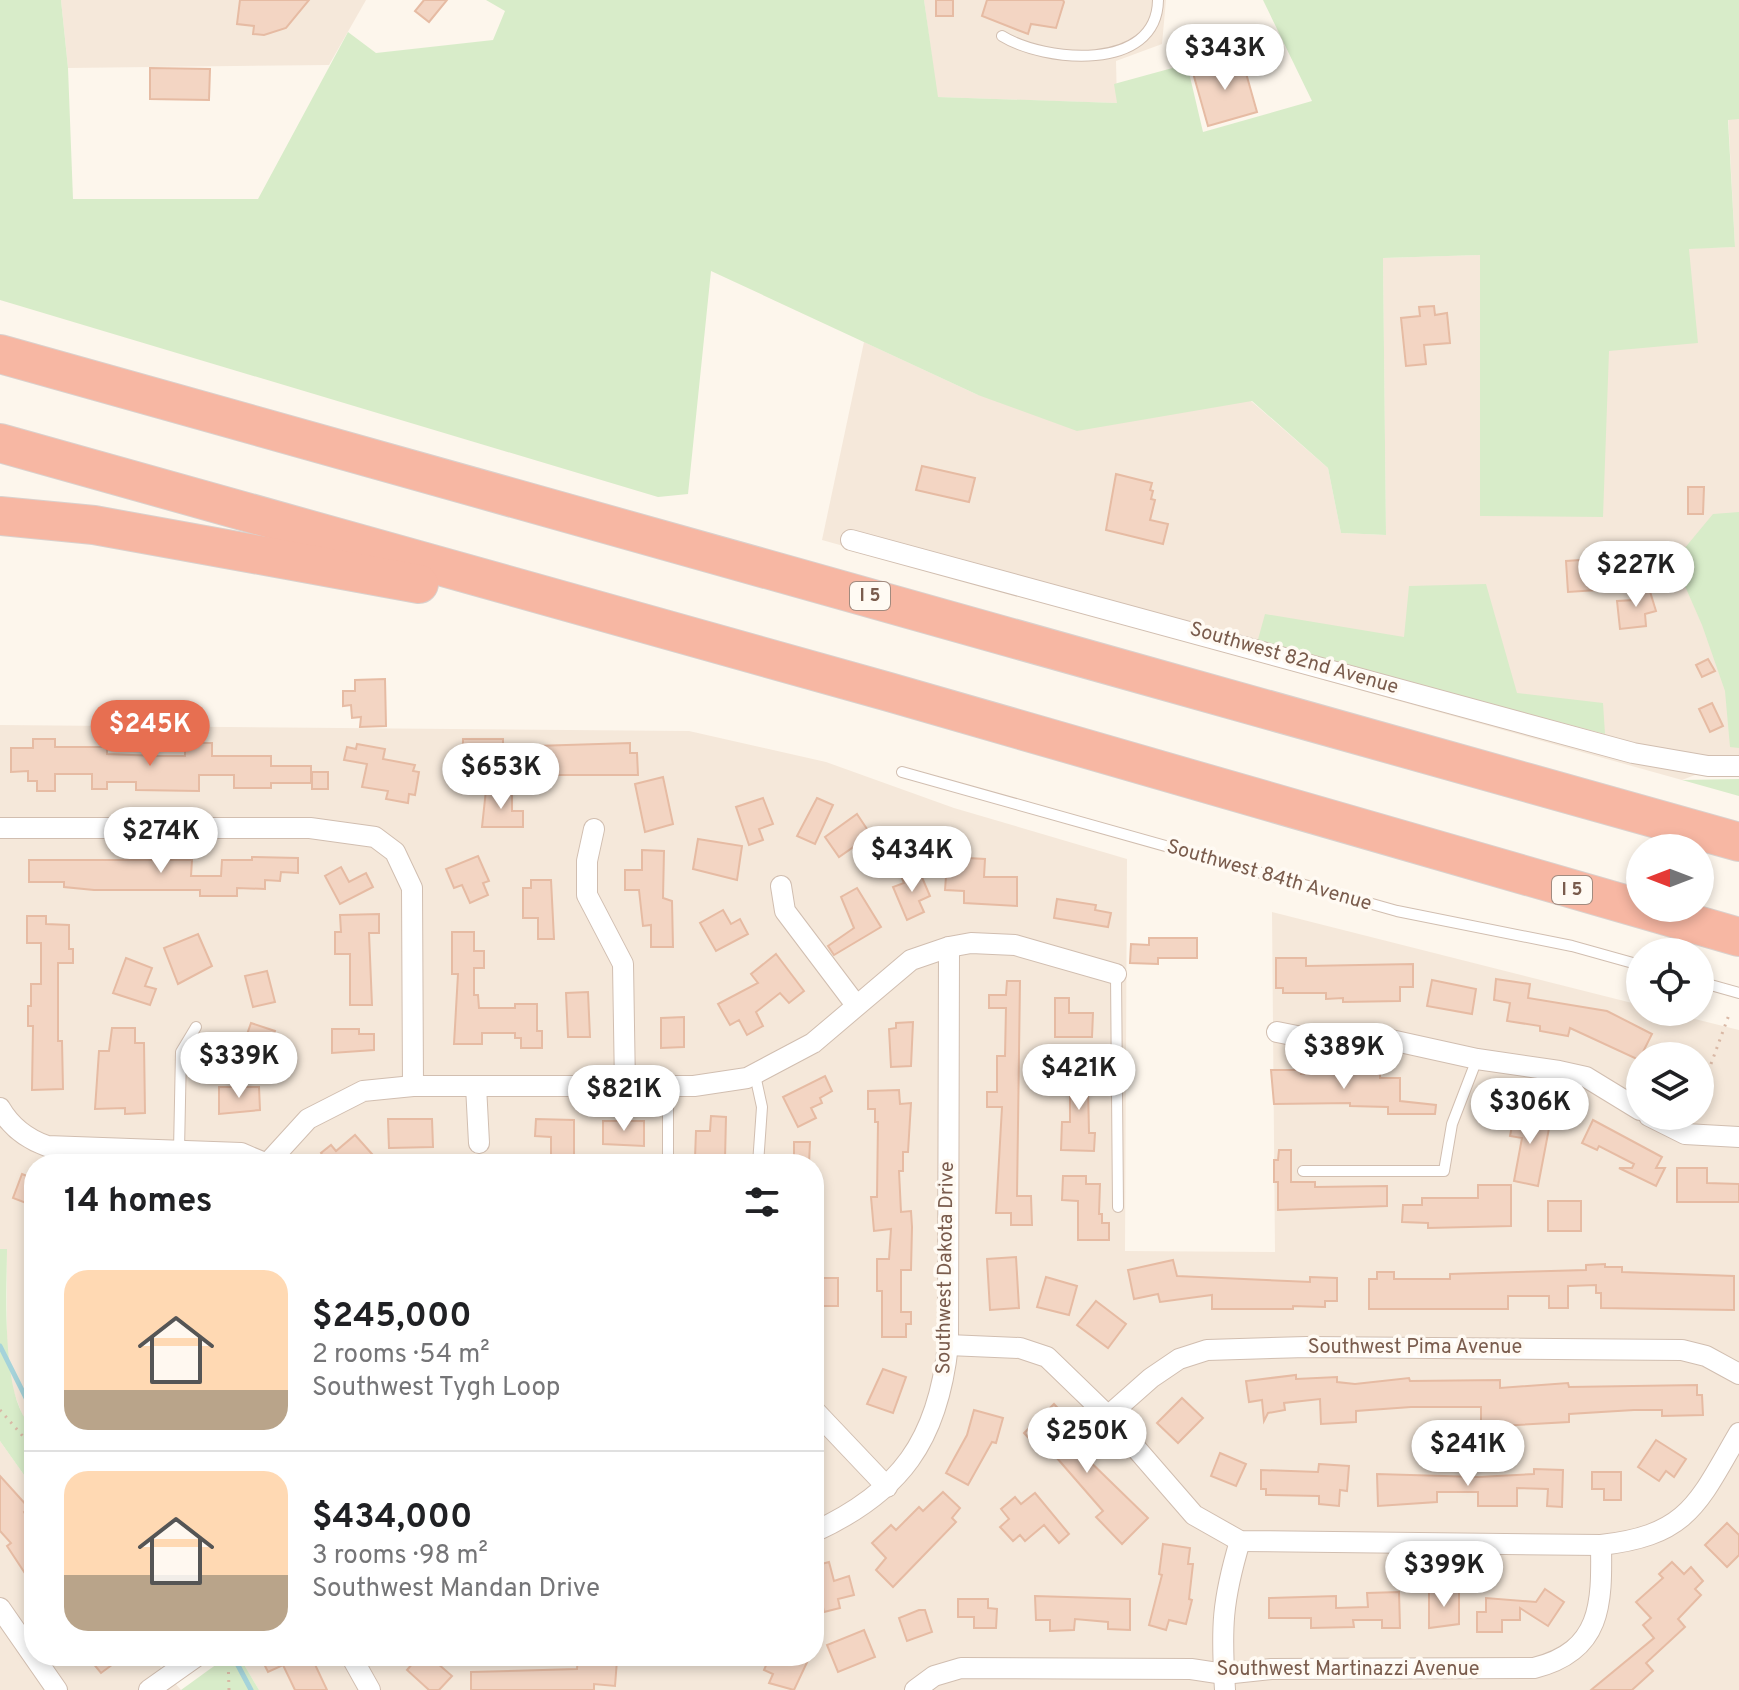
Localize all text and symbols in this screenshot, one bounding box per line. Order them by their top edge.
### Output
pin: $343K [1169,24,1281,92]
text: $343K [1184,33,1266,66]
pin: $227K [1580,541,1692,609]
text: $227K [1596,550,1676,583]
road number: I 5 [850,582,890,610]
street label: Southwest 82nd Avenue [1187,617,1401,701]
pin: $245K [94,700,206,768]
text: $245K [109,709,191,742]
pin: $653K [445,743,557,811]
text: $653K [460,752,542,785]
pin: $274K [105,807,217,875]
text: $274K [122,816,200,849]
pin: $434K [856,826,968,894]
street label: Southwest 84th Avenue [1163,834,1375,918]
north arrow [1626,834,1714,922]
map controls [1626,834,1714,1130]
text: $434K [870,835,954,868]
road number: I 5 [1552,876,1592,904]
button: locate [1626,938,1714,1026]
pin: $389K [1288,1023,1400,1091]
pin: $339K [183,1032,295,1100]
text: $389K [1303,1032,1385,1065]
text: $339K [198,1041,280,1074]
button: layers [1626,1042,1714,1130]
pin: $421K [1023,1044,1135,1112]
text: $421K [1040,1053,1118,1086]
pin: $821K [568,1065,680,1133]
text: $821K [586,1074,662,1107]
pin: $306K [1474,1078,1586,1146]
text: $306K [1489,1087,1571,1120]
street label: Southwest Dakota Drive [931,1161,961,1375]
icon: filters [740,1180,784,1224]
text: 14 homes [64,1181,213,1224]
text: $245,000 [312,1296,472,1339]
icon: home [128,1302,224,1398]
street label: Southwest Pima Avenue [1308,1335,1522,1361]
text: 2 rooms · 54 m² [312,1339,490,1372]
text: Southwest Tygh Loop [312,1372,560,1405]
pin: $250K [1031,1407,1143,1475]
text: $250K [1046,1416,1128,1449]
pin: $241K [1412,1420,1524,1488]
text: $241K [1429,1429,1507,1462]
text: $434,000 [312,1497,472,1540]
icon: home [128,1503,224,1599]
text: 3 rooms · 98 m² [312,1540,488,1573]
pin: $399K [1388,1541,1500,1609]
text: $399K [1403,1550,1485,1583]
text: Southwest Mandan Drive [312,1573,600,1606]
street label: Southwest Martinazzi Avenue [1217,1657,1479,1683]

